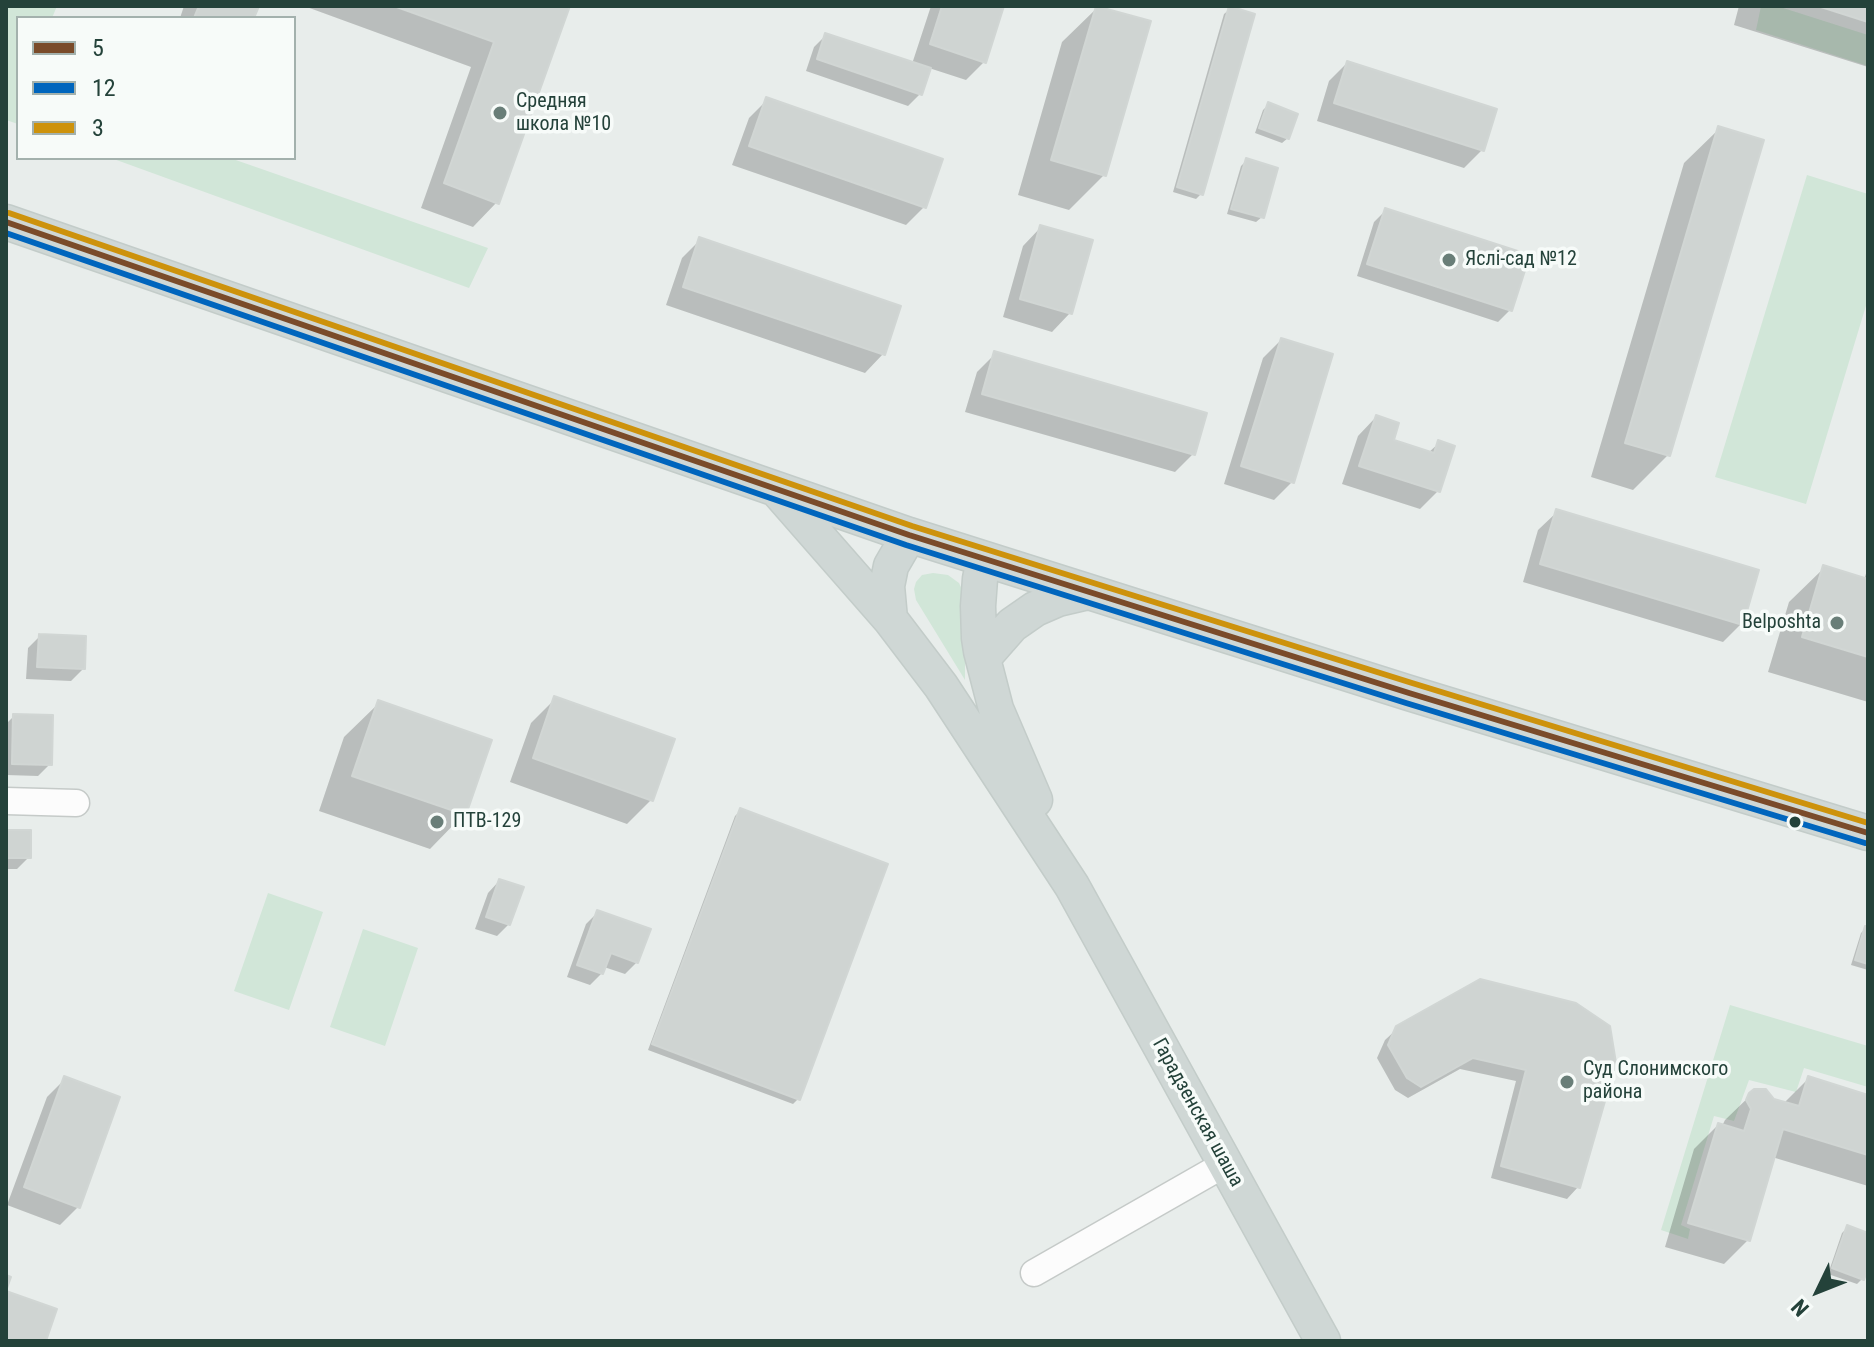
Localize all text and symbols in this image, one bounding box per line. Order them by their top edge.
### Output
legend [16,16,296,160]
text: 5 [92,34,104,62]
text: 12 [92,74,116,102]
place label: Средняя школа №10 [516,90,611,137]
marker: Средняя школа №10 [491,104,509,122]
text: 3 [92,114,104,142]
place label: Яслі-сад №12 [1465,248,1577,272]
marker: Яслі-сад №12 [1440,251,1458,269]
place label: Belposhta [1742,611,1821,635]
marker: Belposhta [1828,614,1846,632]
place label: ПТВ-129 [453,810,521,834]
marker: ПТВ-129 [428,813,446,831]
unlabelled marker [1787,814,1803,830]
street label: Гарадзенская шаша [1146,1035,1248,1191]
place label: Суд Слонимского района [1583,1058,1728,1105]
marker: Суд Слонимского района [1558,1073,1576,1091]
north arrow [1778,1251,1858,1331]
text: N [1786,1294,1814,1321]

